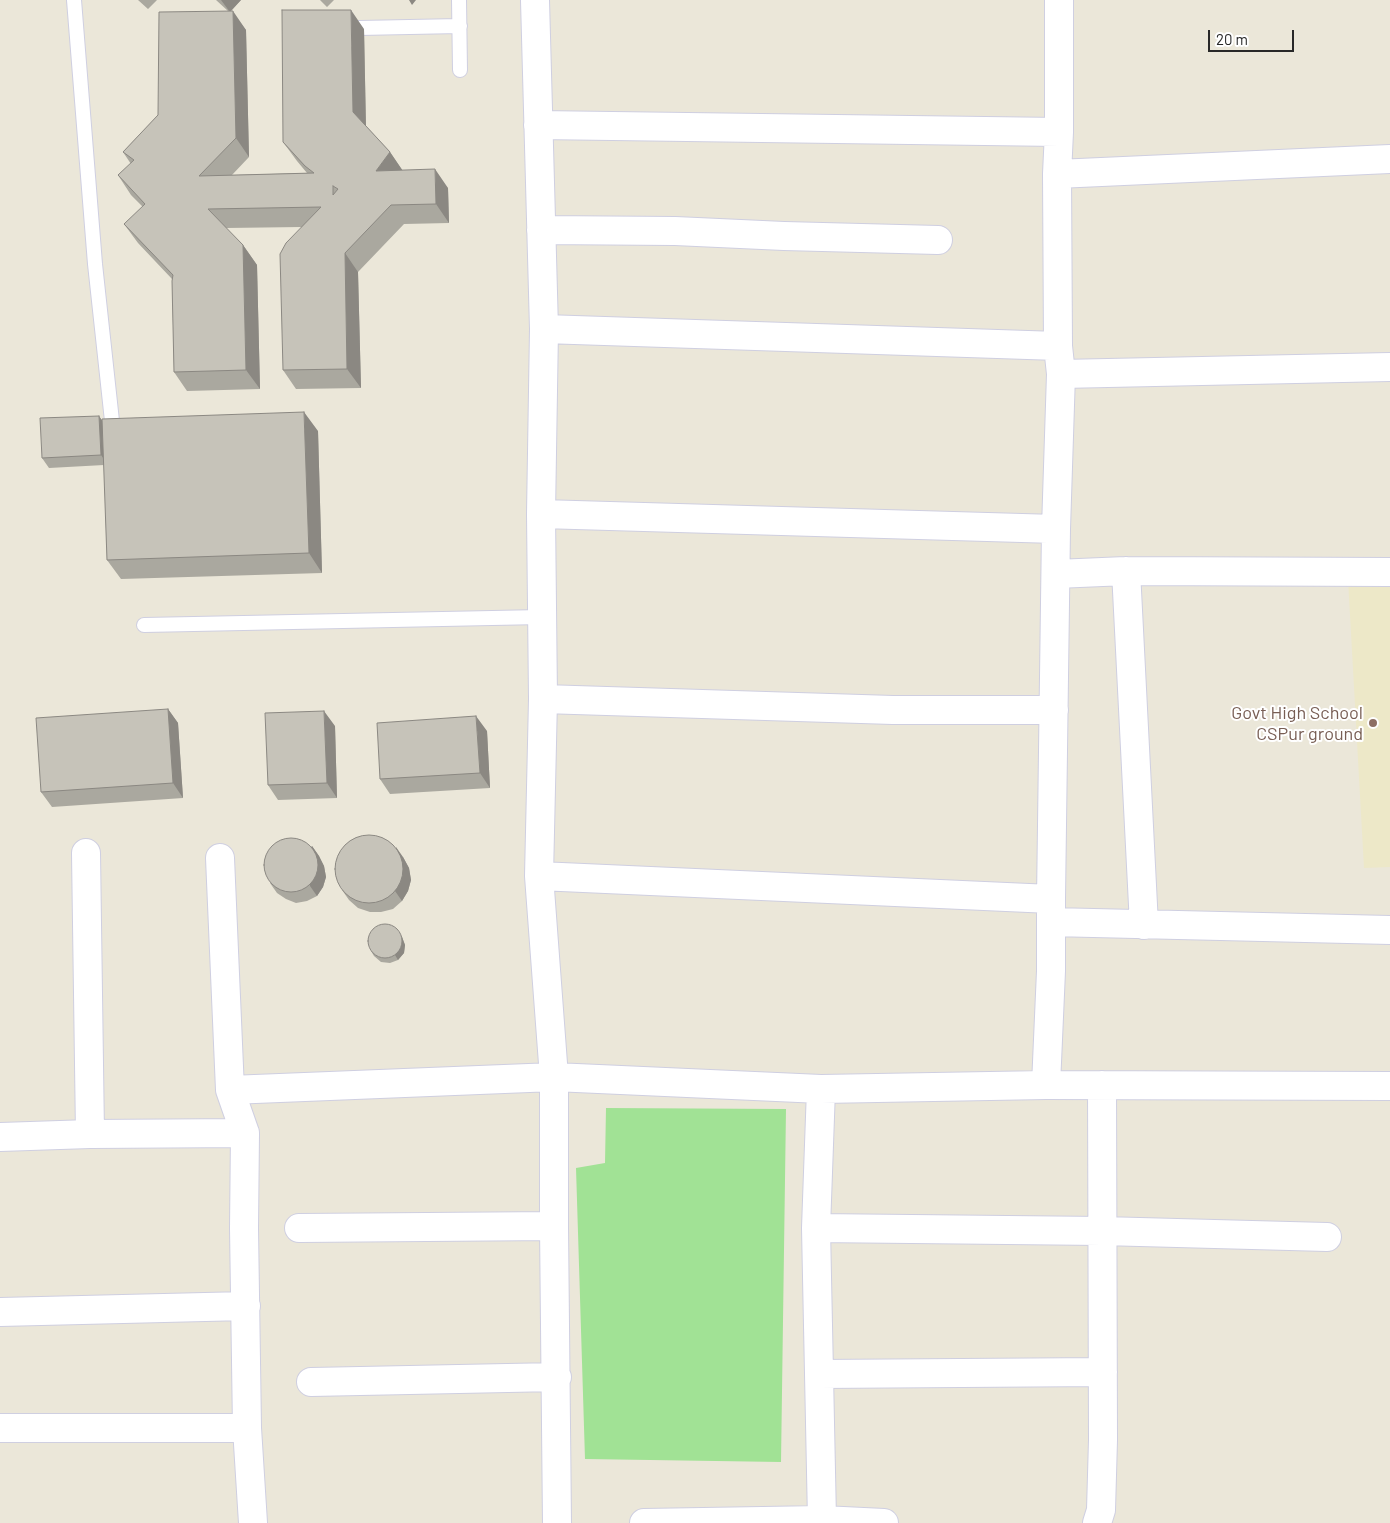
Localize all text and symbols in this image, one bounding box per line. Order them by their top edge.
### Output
scale bar [1210,20,1296,52]
text: 20 m [1216,30,1248,48]
place label: Govt High School CSPur ground [1231,702,1363,744]
marker: Govt High School CSPur ground [1367,717,1379,729]

